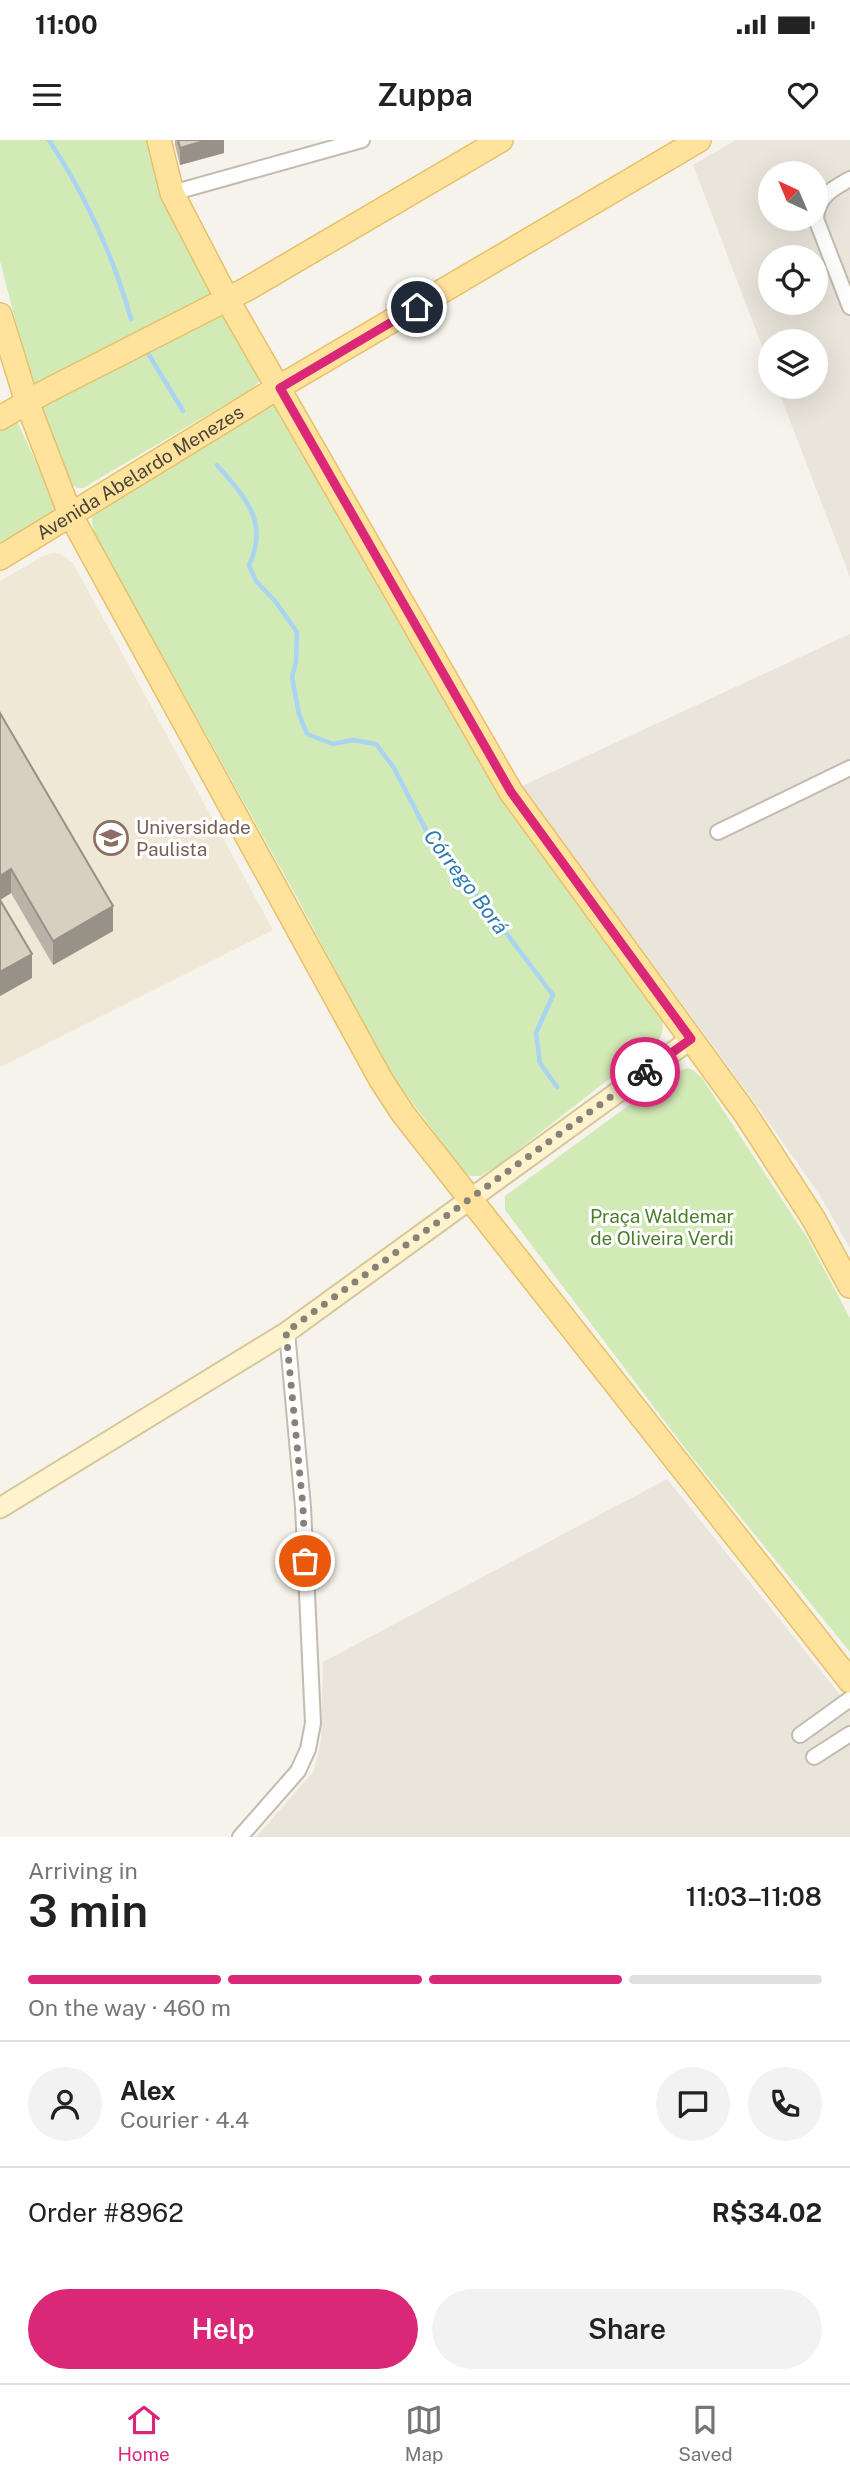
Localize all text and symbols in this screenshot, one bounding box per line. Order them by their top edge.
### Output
text: 11:00 [35,9,98,40]
icon: menu [28,76,66,114]
text: Zuppa [377,76,473,113]
icon: heart [784,76,822,114]
north arrow [758,161,828,231]
map controls [758,161,828,399]
button: locate [758,245,828,315]
pin [387,277,447,337]
icon: home [398,288,436,326]
button: layers [758,329,828,399]
street label: Avenida Abelardo Menezes [32,400,247,544]
place label: Universidade Paulista [136,816,251,860]
school or university icon: Universidade Paulista [92,819,130,857]
water label: Córrego Borá [419,824,514,939]
courier [610,1037,680,1107]
icon: bike [626,1053,664,1091]
park label: Praça Waldemar de Oliveira Verdi [590,1205,734,1249]
pin [275,1531,335,1591]
icon: bag [286,1542,324,1580]
text: Arriving in [28,1857,138,1884]
text: 11:03–11:08 [686,1881,822,1912]
text: 3 min [28,1883,148,1937]
text: On the way · 460 m [28,1994,231,2021]
button: person [28,2067,102,2141]
button: chat [656,2067,730,2141]
button: phone [748,2067,822,2141]
text: Alex [120,2075,176,2106]
text: Courier · 4.4 [120,2106,249,2133]
text: Order #8962 [28,2197,184,2228]
text: R$34.02 [712,2197,822,2228]
button: Help [28,2289,418,2369]
button: Share [432,2289,822,2369]
tab: Home [117,2401,170,2465]
tab: Map [405,2401,443,2465]
tab: Saved [678,2401,733,2465]

